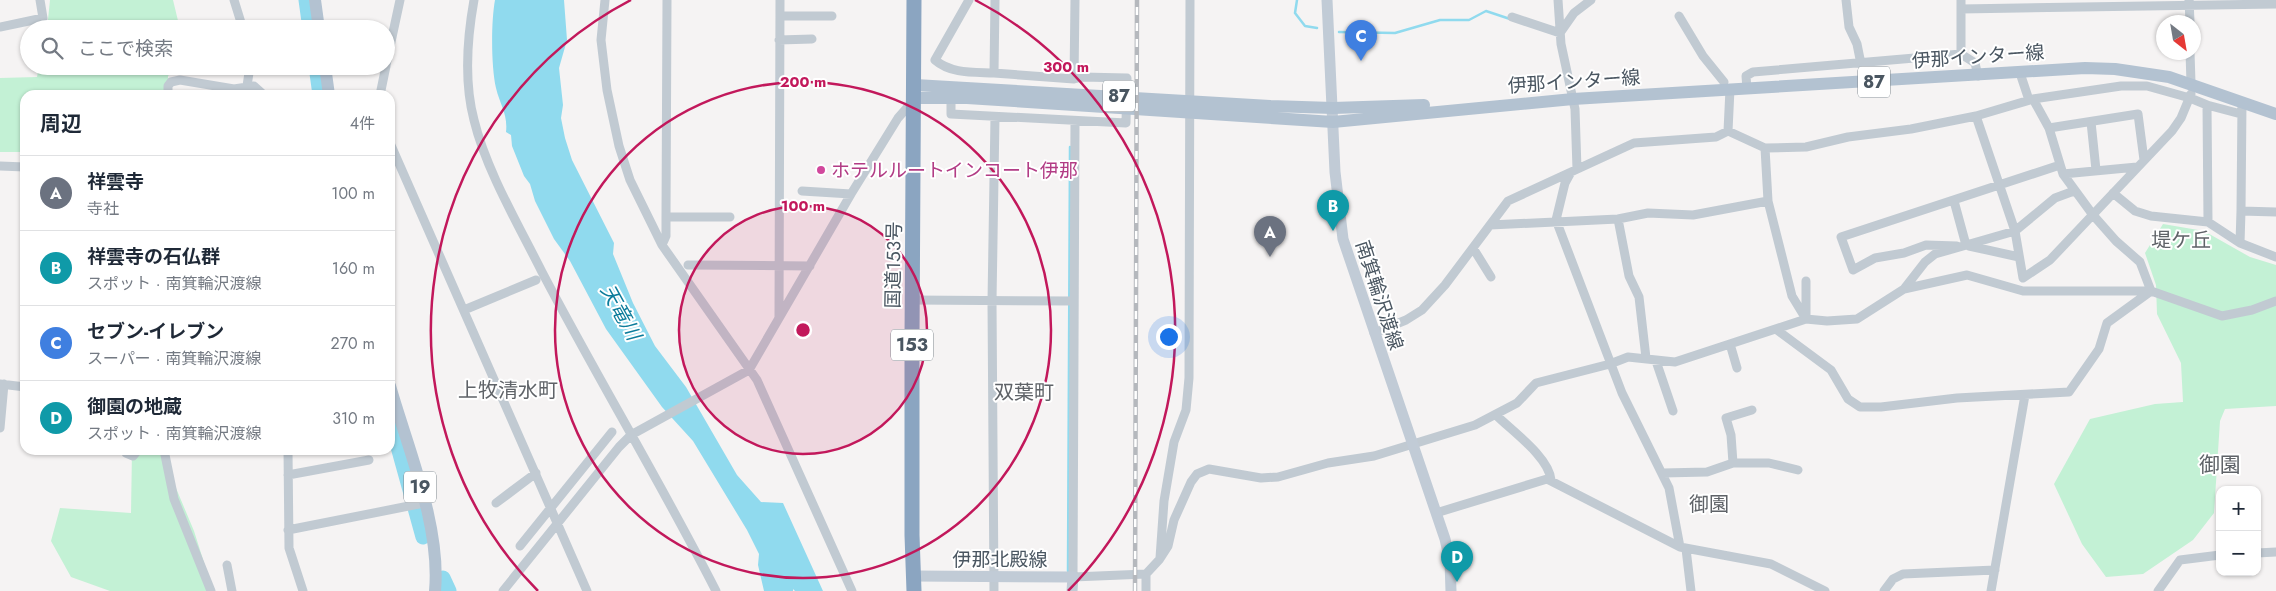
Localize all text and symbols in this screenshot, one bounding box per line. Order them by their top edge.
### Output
north arrow [2156,15,2201,60]
search box [20,20,395,75]
pin: C [1345,20,1377,61]
icon: search [38,34,66,62]
text: ここで検索 [78,35,173,62]
street label: 伊那インター線 [1911,38,2045,75]
text: 300 m [1043,56,1089,78]
street label: 伊那インター線 [1507,63,1641,100]
road number: 87 [1858,66,1890,98]
text: 200 m [780,71,826,93]
road number: 87 [1103,80,1135,112]
text: 周辺 [40,109,82,139]
text: 4件 [350,112,375,135]
place label: ホテルルートインコート伊那 [831,157,1078,184]
marker: ホテルルートインコート伊那 [815,164,827,176]
text: 祥雲寺 [87,168,144,195]
text: A [50,182,62,205]
text: 100 m [331,182,375,205]
pin: B [1317,190,1349,231]
text: 100 m [781,195,825,217]
text: 寺社 [87,197,119,220]
pin: A [1254,216,1286,257]
street label: 国道153号 [879,221,908,309]
district label: 堤ケ丘 [2151,226,2211,255]
street label: 南箕輪沢渡線 [1349,237,1410,354]
text: 祥雲寺の石仏群 [87,243,220,270]
text: B [51,257,61,280]
text: 160 m [332,257,375,280]
text: スポット · 南箕輪沢渡線 [87,272,261,295]
water label: 天竜川 [593,279,649,347]
text: セブン-イレブン [87,318,224,345]
centre of rings [794,321,812,339]
your location [1156,324,1182,350]
road number: 153 [891,330,933,360]
text: C [50,332,62,355]
text: 270 m [331,332,375,355]
text: スーパー · 南箕輪沢渡線 [87,347,261,370]
district label: 上牧清水町 [458,376,558,405]
district label: 双葉町 [994,378,1054,407]
text: 御園の地蔵 [87,393,182,420]
text: D [50,407,62,430]
text: 310 m [332,407,375,430]
text: スポット · 南箕輪沢渡線 [87,422,261,445]
district label: 御園 [2199,450,2241,480]
road number: 19 [404,472,436,502]
map controls [2216,486,2261,576]
button: + [2216,486,2261,531]
district label: 御園 [1689,490,1729,519]
button: − [2216,531,2261,576]
pin: D [1441,541,1473,582]
street label: 伊那北殿線 [952,546,1048,573]

